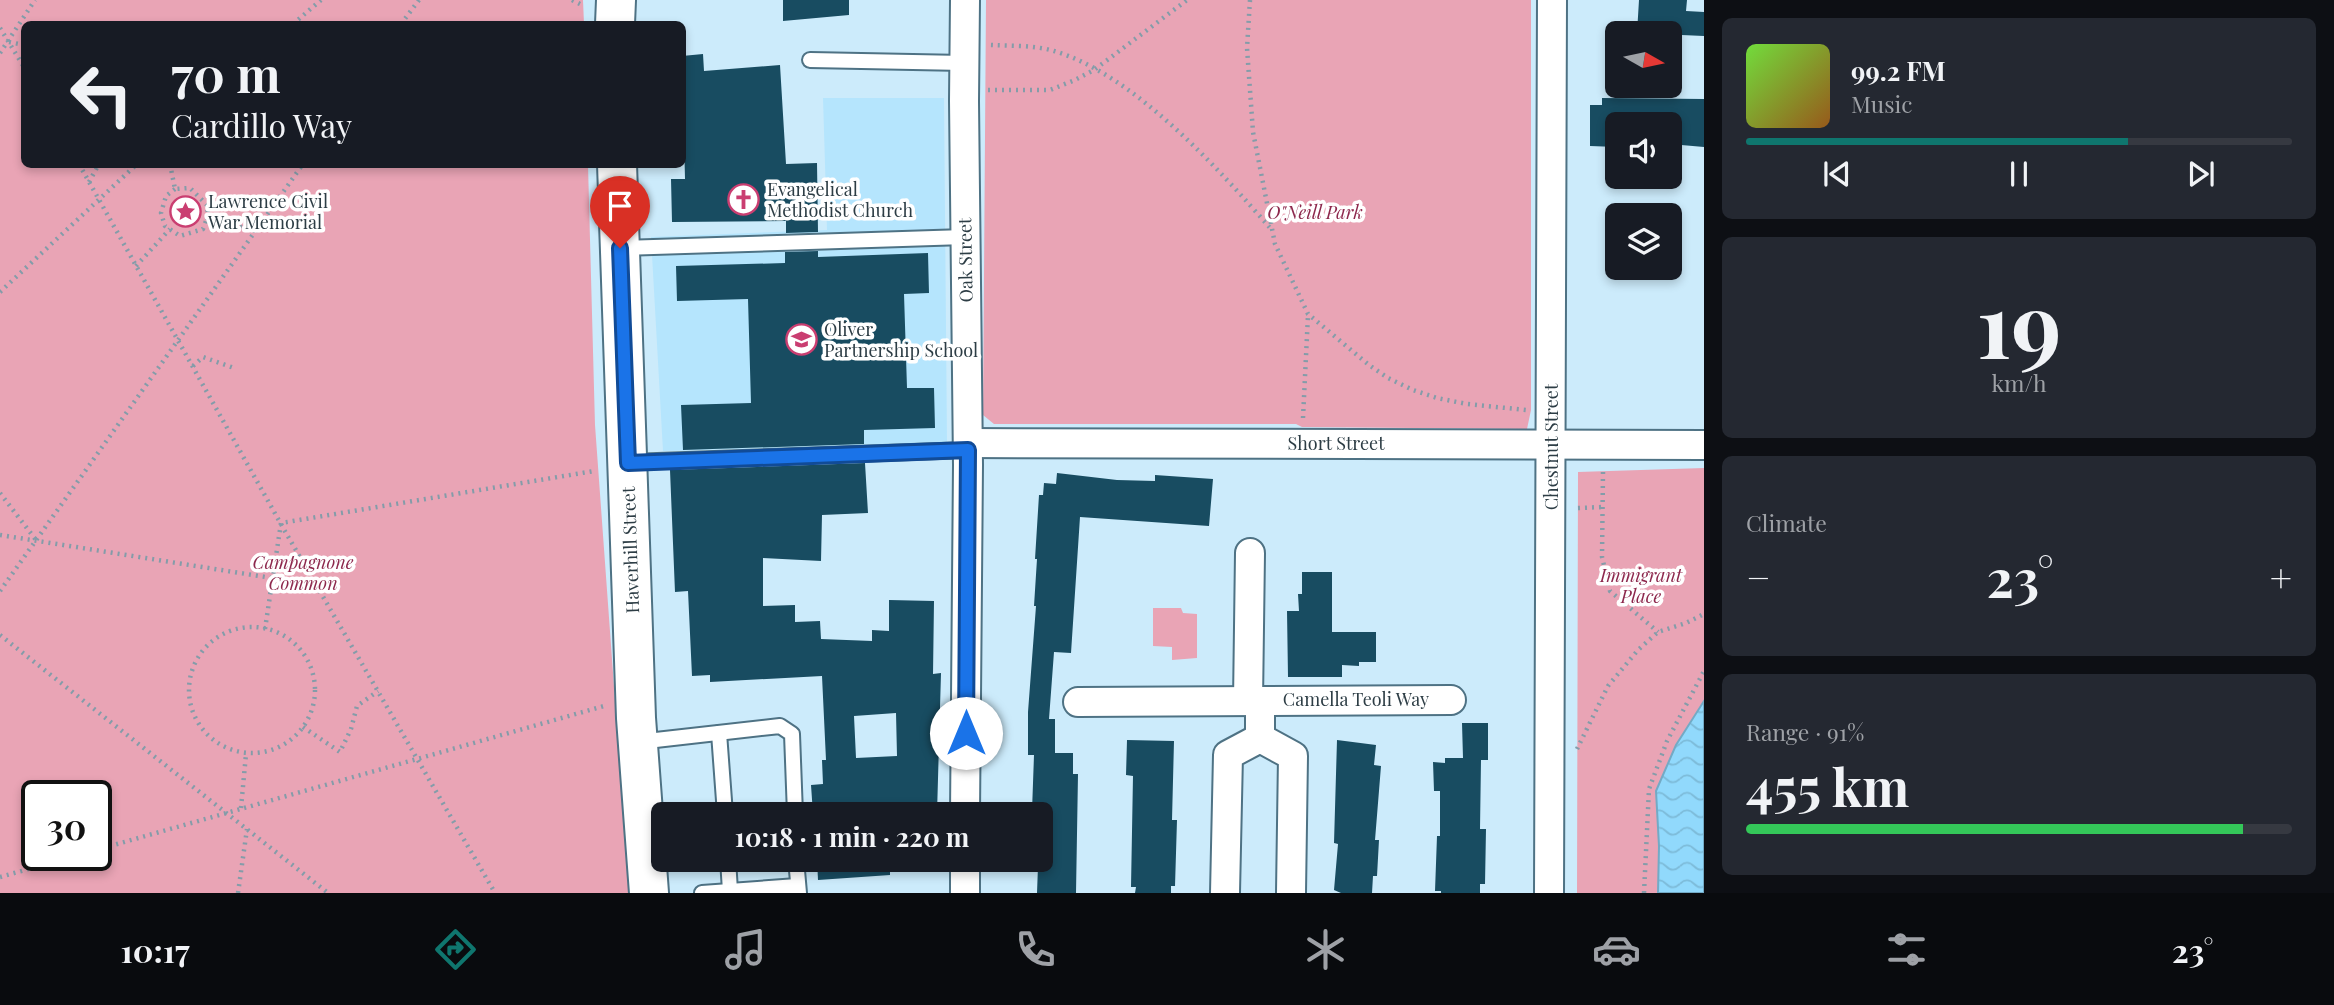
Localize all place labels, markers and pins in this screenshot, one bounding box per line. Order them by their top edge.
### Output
pin [590,176,650,248]
place label: Evangelical Methodist Church [767,177,913,222]
church icon: Evangelical Methodist Church [727,183,761,217]
place label: Lawrence Civil War Memorial [207,189,328,234]
place icon: Lawrence Civil War Memorial [168,195,202,229]
place label: Oliver Partnership School [824,317,978,362]
school or university icon: Oliver Partnership School [784,323,818,357]

